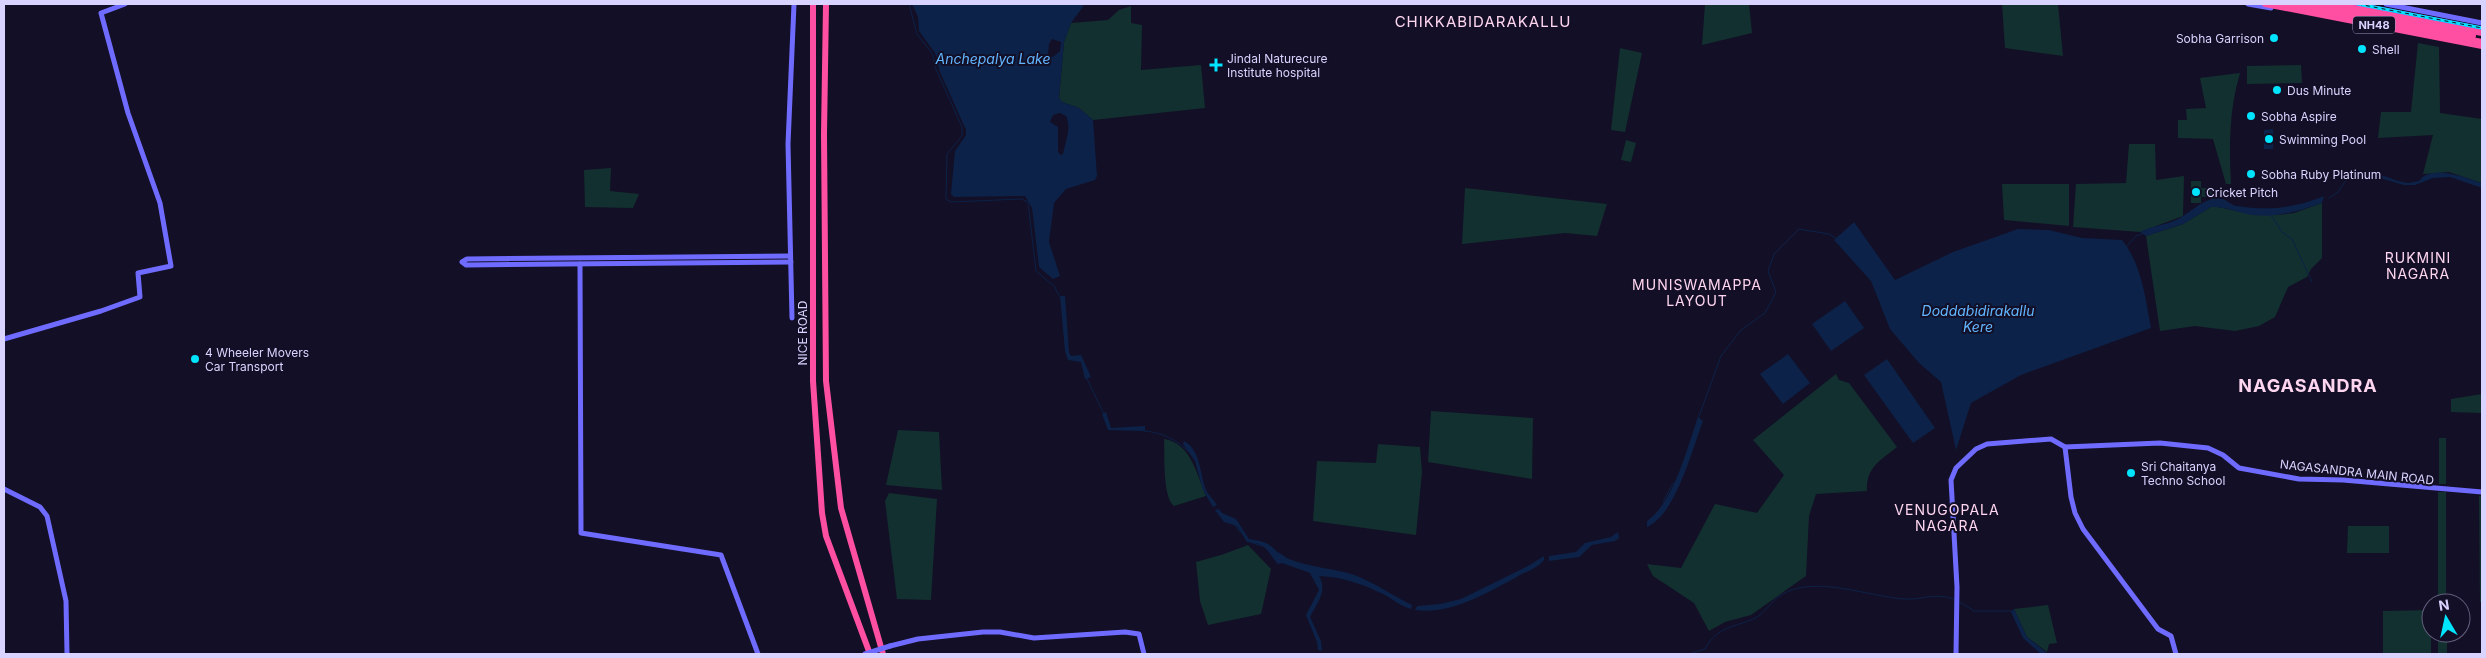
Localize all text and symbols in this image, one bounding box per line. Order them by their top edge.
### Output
district label: CHIKKABIDARAKALLU [1395,12,1571,31]
road number: NH48 [2353,16,2395,34]
place label: Sobha Garrison [2176,31,2264,46]
marker: Sobha Garrison [2268,32,2280,44]
place label: Shell [2372,42,2400,57]
marker: Shell [2356,43,2368,55]
water label: Anchepalya Lake [935,50,1050,67]
place label: Jindal Naturecure Institute hospital [1227,51,1328,80]
marker: Jindal Naturecure Institute hospital [1209,58,1223,72]
place label: Dus Minute [2287,83,2351,98]
marker: Dus Minute [2271,84,2283,96]
place label: Sobha Aspire [2261,109,2337,124]
marker: Sobha Aspire [2245,110,2257,122]
place label: Swimming Pool [2279,132,2366,147]
marker: Swimming Pool [2263,133,2275,145]
place label: Sobha Ruby Platinum [2261,167,2381,182]
marker: Sobha Ruby Platinum [2245,168,2257,180]
place label: Cricket Pitch [2206,185,2278,200]
marker: Cricket Pitch [2190,186,2202,198]
district label: RUKMINI NAGARA [2385,249,2451,282]
district label: MUNISWAMAPPA LAYOUT [1632,276,1762,309]
street label: NICE ROAD [795,300,810,366]
water label: Doddabidirakallu Kere [1922,302,2034,335]
place label: 4 Wheeler Movers Car Transport [205,345,309,374]
marker: 4 Wheeler Movers Car Transport [189,353,201,365]
district label: NAGASANDRA [2238,375,2378,396]
street label: NAGASANDRA MAIN ROAD [2279,456,2435,488]
place label: Sri Chaitanya Techno School [2141,459,2225,488]
marker: Sri Chaitanya Techno School [2125,467,2137,479]
district label: VENUGOPALA NAGARA [1894,501,2000,534]
north arrow [2421,593,2471,643]
text: N [2437,595,2450,614]

